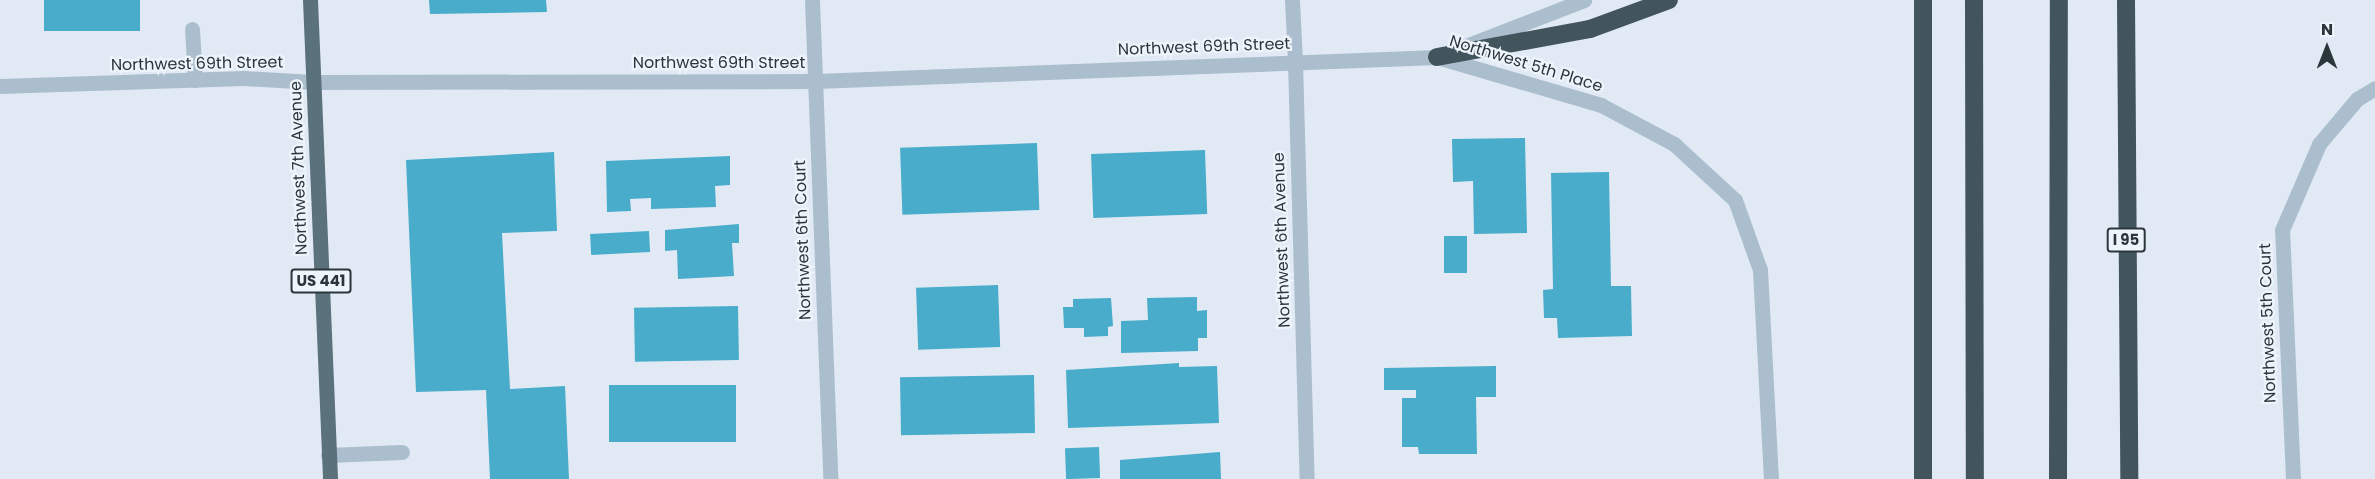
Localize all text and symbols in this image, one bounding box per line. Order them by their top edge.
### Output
north arrow [2297,18,2357,78]
text: N [2321,18,2333,41]
street label: Northwest 5th Place [1447,32,1605,96]
street label: Northwest 69th Street [1118,34,1290,60]
street label: Northwest 69th Street [111,53,283,75]
street label: Northwest 69th Street [633,53,805,73]
street label: Northwest 7th Avenue [286,81,312,255]
street label: Northwest 6th Avenue [1269,152,1295,328]
street label: Northwest 6th Court [791,160,815,320]
road number: I 95 [2106,228,2146,252]
street label: Northwest 5th Court [2256,243,2280,403]
road number: US 441 [290,269,352,293]

